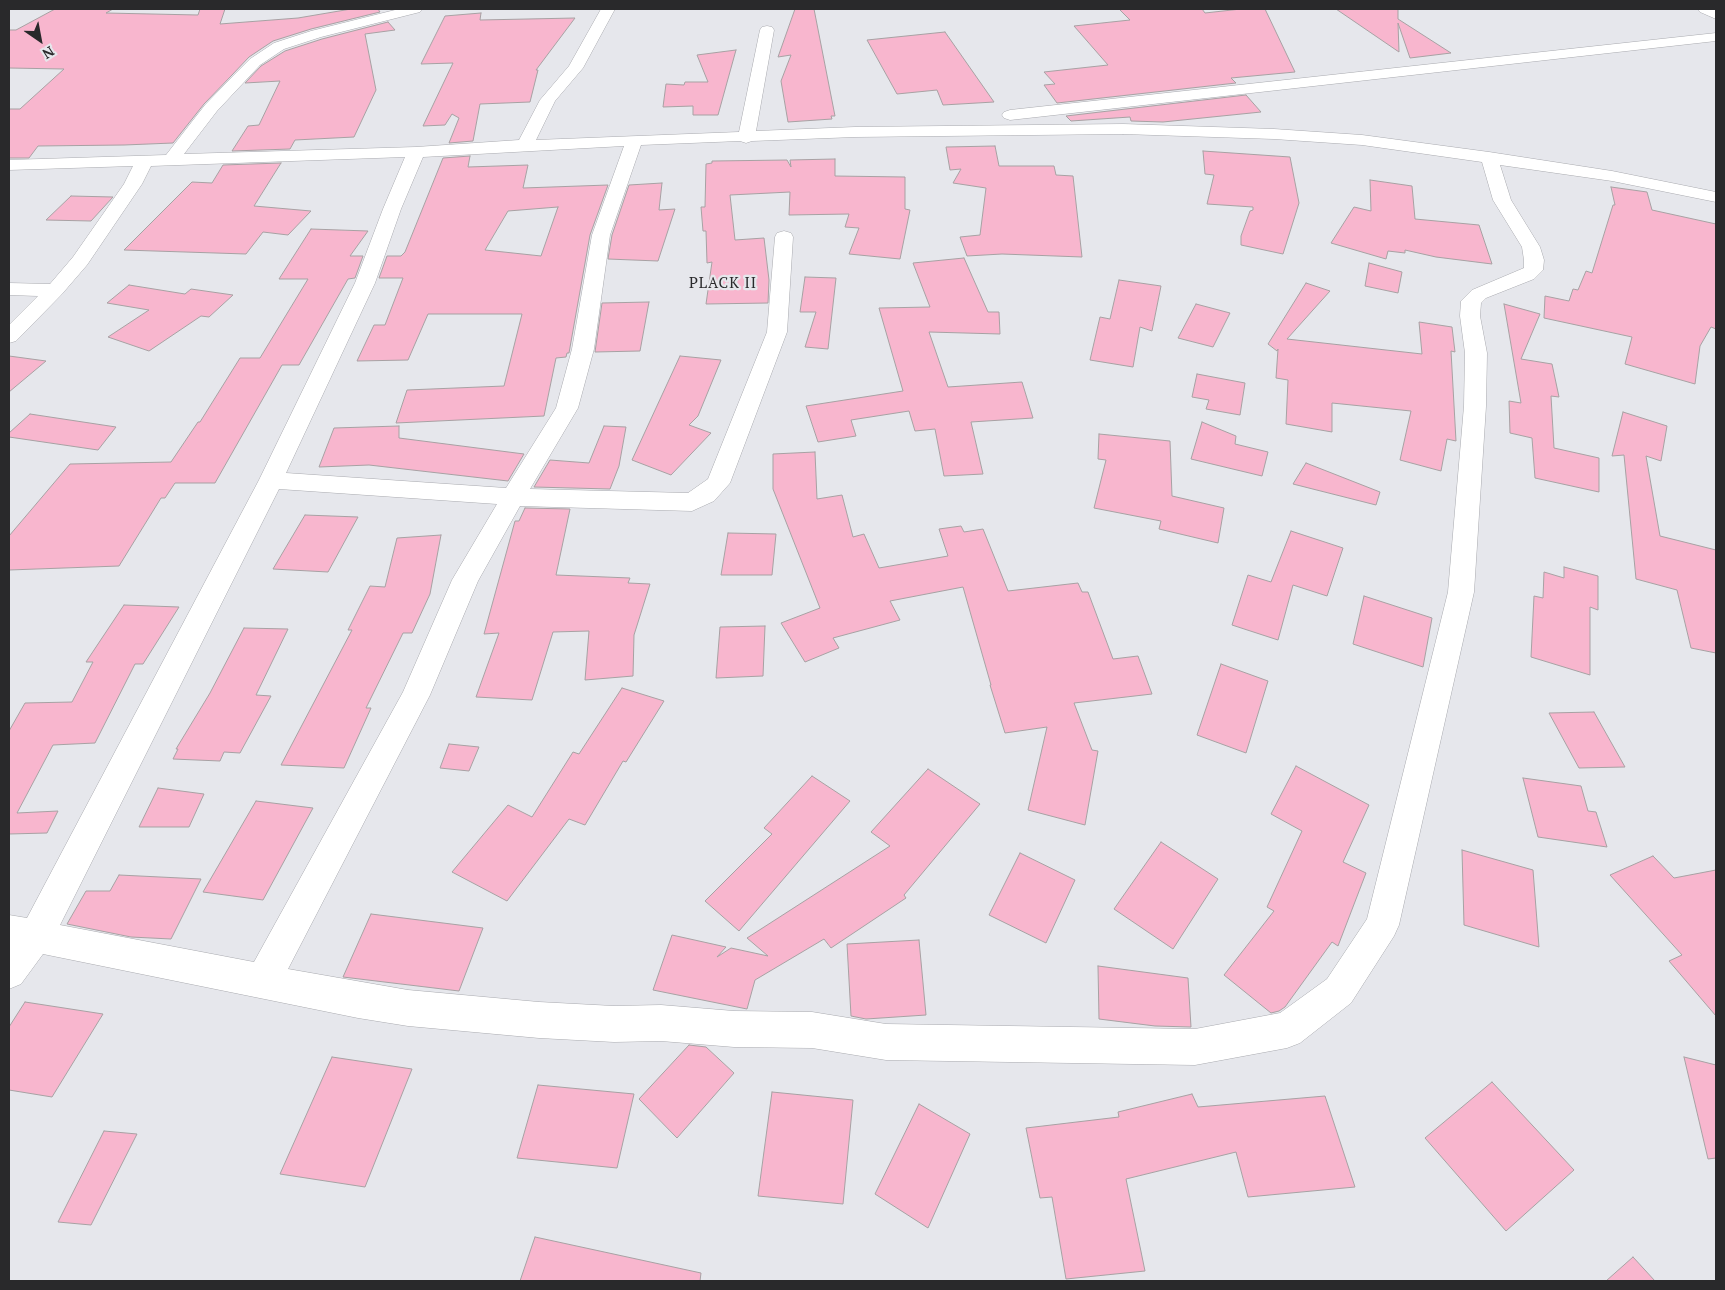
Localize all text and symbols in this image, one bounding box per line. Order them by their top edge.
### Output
north arrow [15,15,65,65]
text: N [39,42,58,64]
district label: PLACK II [688,275,758,293]

